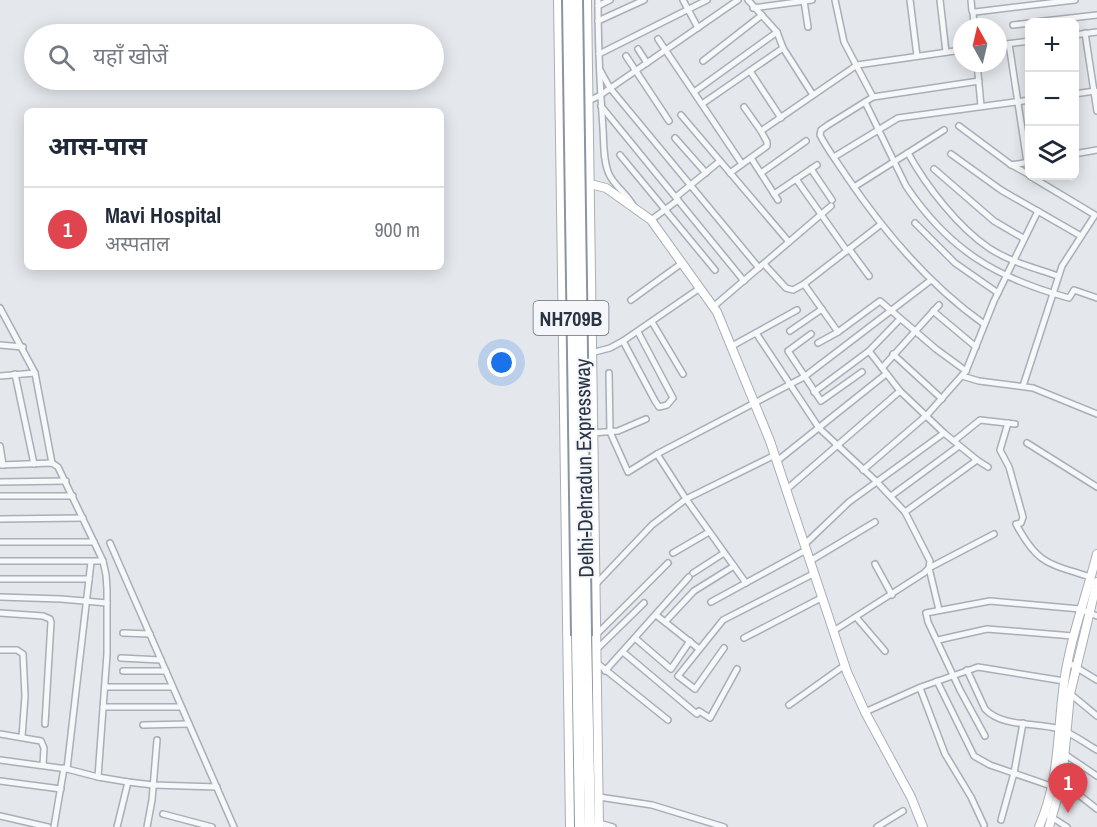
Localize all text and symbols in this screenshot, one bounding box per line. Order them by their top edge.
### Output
north arrow [953,18,1007,72]
map controls [1025,18,1079,180]
button: + [1025,18,1079,72]
search box [24,24,444,90]
icon: search [45,41,78,74]
text: यहाँ खोजें [93,41,168,71]
button: − [1025,72,1079,126]
button: layers [1025,126,1079,180]
text: आस-पास [48,128,147,163]
text: Mavi Hospital [105,200,221,230]
text: 1 [63,216,72,243]
text: 900 m [374,216,420,243]
text: अस्पताल [105,230,170,257]
road number: NH709B [534,301,608,335]
your location [487,348,516,377]
street label: Delhi-Dehradun Expressway [568,358,600,578]
pin: 1 [1048,764,1088,813]

